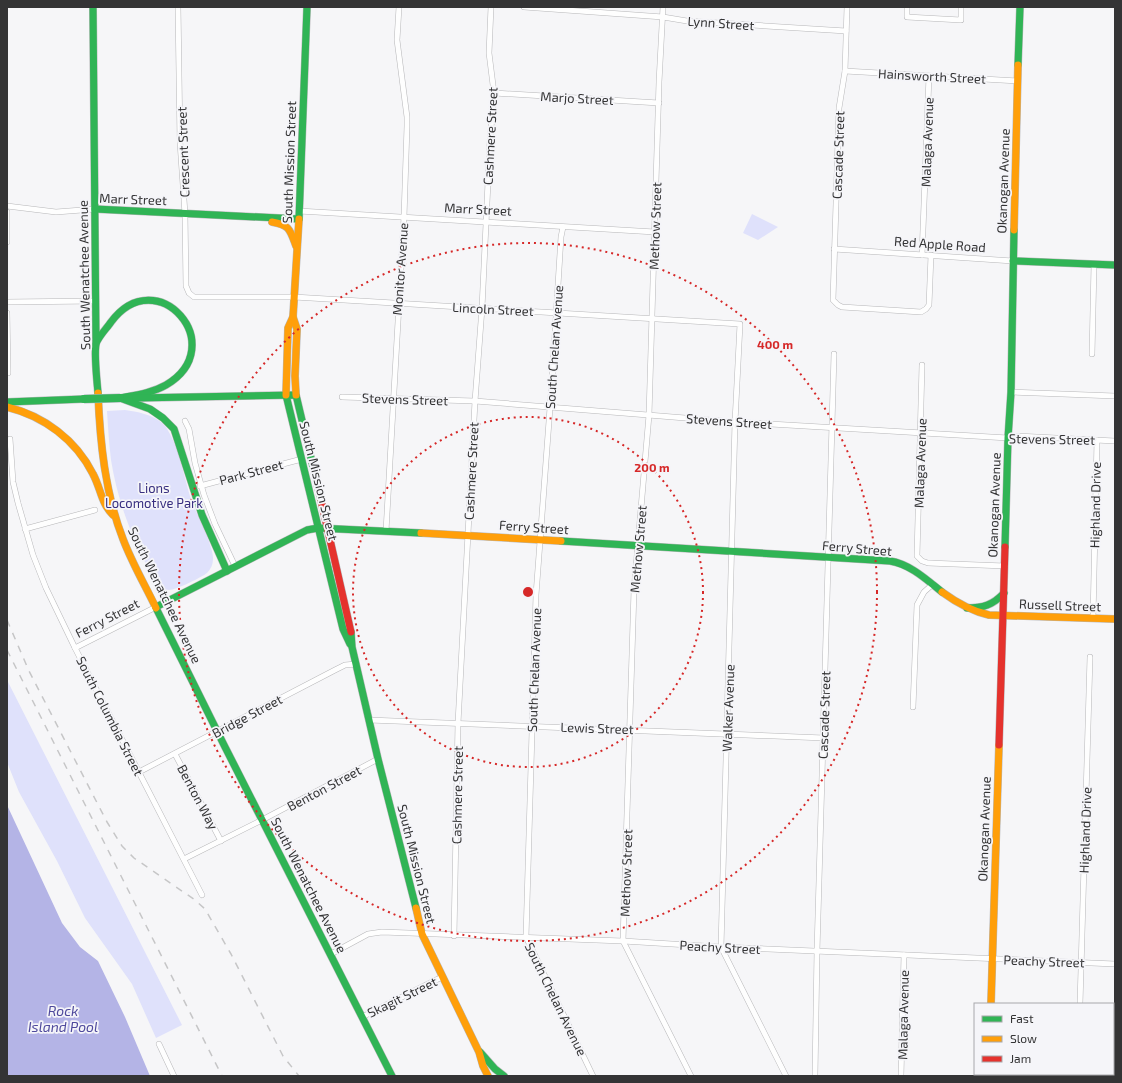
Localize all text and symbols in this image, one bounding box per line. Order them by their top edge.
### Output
street label: Lynn Street [687,13,755,33]
street label: Hainsworth Street [878,65,986,87]
street label: Cashmere Street [479,87,501,185]
street label: Marjo Street [540,88,614,108]
street label: Malaga Avenue [917,97,937,187]
street label: South Mission Street [279,100,299,223]
street label: Crescent Street [173,106,193,198]
street label: Cascade Street [828,111,848,199]
street label: Okanogan Avenue [993,128,1013,234]
street label: Methow Street [645,182,665,270]
street label: Marr Street [99,190,167,208]
street label: Marr Street [444,199,512,219]
street label: South Wenatchee Avenue [75,200,93,350]
street label: Monitor Avenue [389,222,411,316]
street label: Red Apple Road [894,233,986,255]
street label: South Chelan Avenue [542,285,566,409]
street label: Lincoln Street [452,299,534,319]
text: 400 m [757,337,793,351]
street label: Stevens Street [362,390,448,408]
street label: Stevens Street [685,410,773,432]
street label: Malaga Avenue [910,418,930,508]
street label: South Mission Street [296,420,342,542]
street label: Cashmere Street [460,422,482,520]
street label: Stevens Street [1009,430,1095,448]
street label: Okanogan Avenue [984,452,1004,558]
street label: Park Street [217,456,285,488]
text: 200 m [634,460,670,474]
street label: Highland Drive [1086,462,1104,548]
park label: Lions Locomotive Park [105,480,203,511]
street label: Methow Street [626,505,650,593]
street label: Ferry Street [499,517,569,537]
street label: South Wenatchee Avenue [125,524,205,666]
street label: Ferry Street [822,537,893,559]
centre of rings [521,585,535,599]
street label: Ferry Street [72,595,142,641]
street label: Russell Street [1019,596,1101,614]
street label: South Chelan Avenue [524,608,544,732]
street label: South Columbia Street [73,654,147,778]
street label: Walker Avenue [718,664,738,752]
street label: Cascade Street [814,671,834,759]
street label: Bridge Street [209,691,285,741]
street label: Lewis Street [560,719,634,737]
street label: Cashmere Street [448,746,466,844]
street label: Benton Way [174,762,222,832]
street label: Benton Street [284,762,364,814]
street label: Okanogan Avenue [974,776,994,882]
street label: Highland Drive [1075,786,1095,873]
street label: South Mission Street [394,803,440,925]
street label: South Wenatchee Avenue [268,815,350,955]
street label: Methow Street [616,829,636,917]
street label: Peachy Street [679,937,761,957]
street label: South Chelan Avenue [522,940,590,1058]
street label: Peachy Street [1003,952,1085,970]
street label: Malaga Avenue [894,970,912,1060]
street label: Skagit Street [365,973,439,1021]
water label: Rock Island Pool [28,1002,98,1035]
legend [974,1003,1114,1075]
text: Fast [1010,1011,1034,1025]
text: Slow [1010,1031,1037,1045]
text: Jam [1010,1051,1031,1065]

